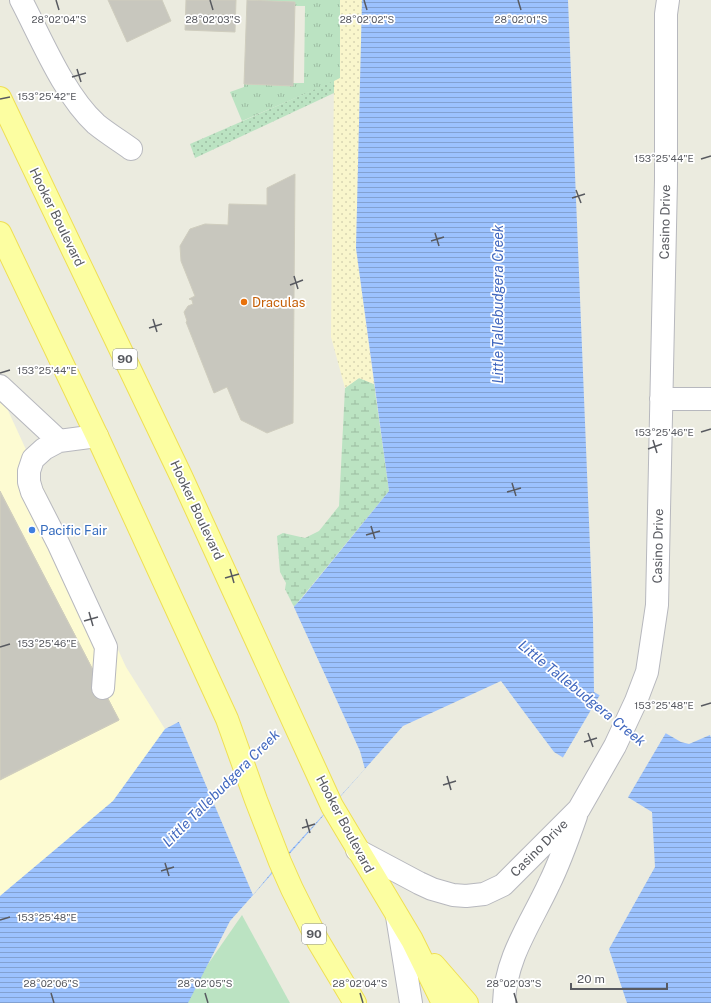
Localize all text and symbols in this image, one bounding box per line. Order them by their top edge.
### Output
text: 28°02'04"S [32,13,87,25]
text: 28°02'03"S [186,13,241,25]
text: 28°02'02"S [340,13,395,25]
text: 28°02'01"S [495,13,548,25]
text: 153°25'42"E [18,90,76,102]
text: 153°25'44"E [634,152,694,164]
street label: Hooker Boulevard [27,165,87,269]
street label: Casino Drive [657,184,673,260]
water label: Little Tallebudgera Creek [490,224,506,383]
place label: Draculas [252,295,305,310]
marker: Draculas [239,297,249,307]
road number: 90 [113,349,137,369]
text: 153°25'44"E [17,364,77,376]
text: 153°25'46"E [634,426,694,438]
street label: Hooker Boulevard [167,458,227,562]
street label: Casino Drive [650,508,666,584]
place label: Pacific Fair [40,523,107,538]
marker: Pacific Fair [27,525,37,535]
text: 153°25'46"E [17,637,77,649]
water label: Little Tallebudgera Creek [515,637,649,749]
text: 153°25'48"E [634,699,694,711]
water label: Little Tallebudgera Creek [159,726,283,850]
street label: Hooker Boulevard [313,773,377,875]
street label: Casino Drive [507,816,571,880]
text: 153°25'48"E [17,911,77,923]
road number: 90 [302,924,326,944]
scale bar [571,965,667,991]
text: 20 m [577,972,605,986]
text: 28°02'06"S [24,977,79,989]
text: 28°02'05"S [177,977,233,989]
text: 28°02'04"S [333,977,388,989]
text: 28°02'03"S [487,977,542,989]

